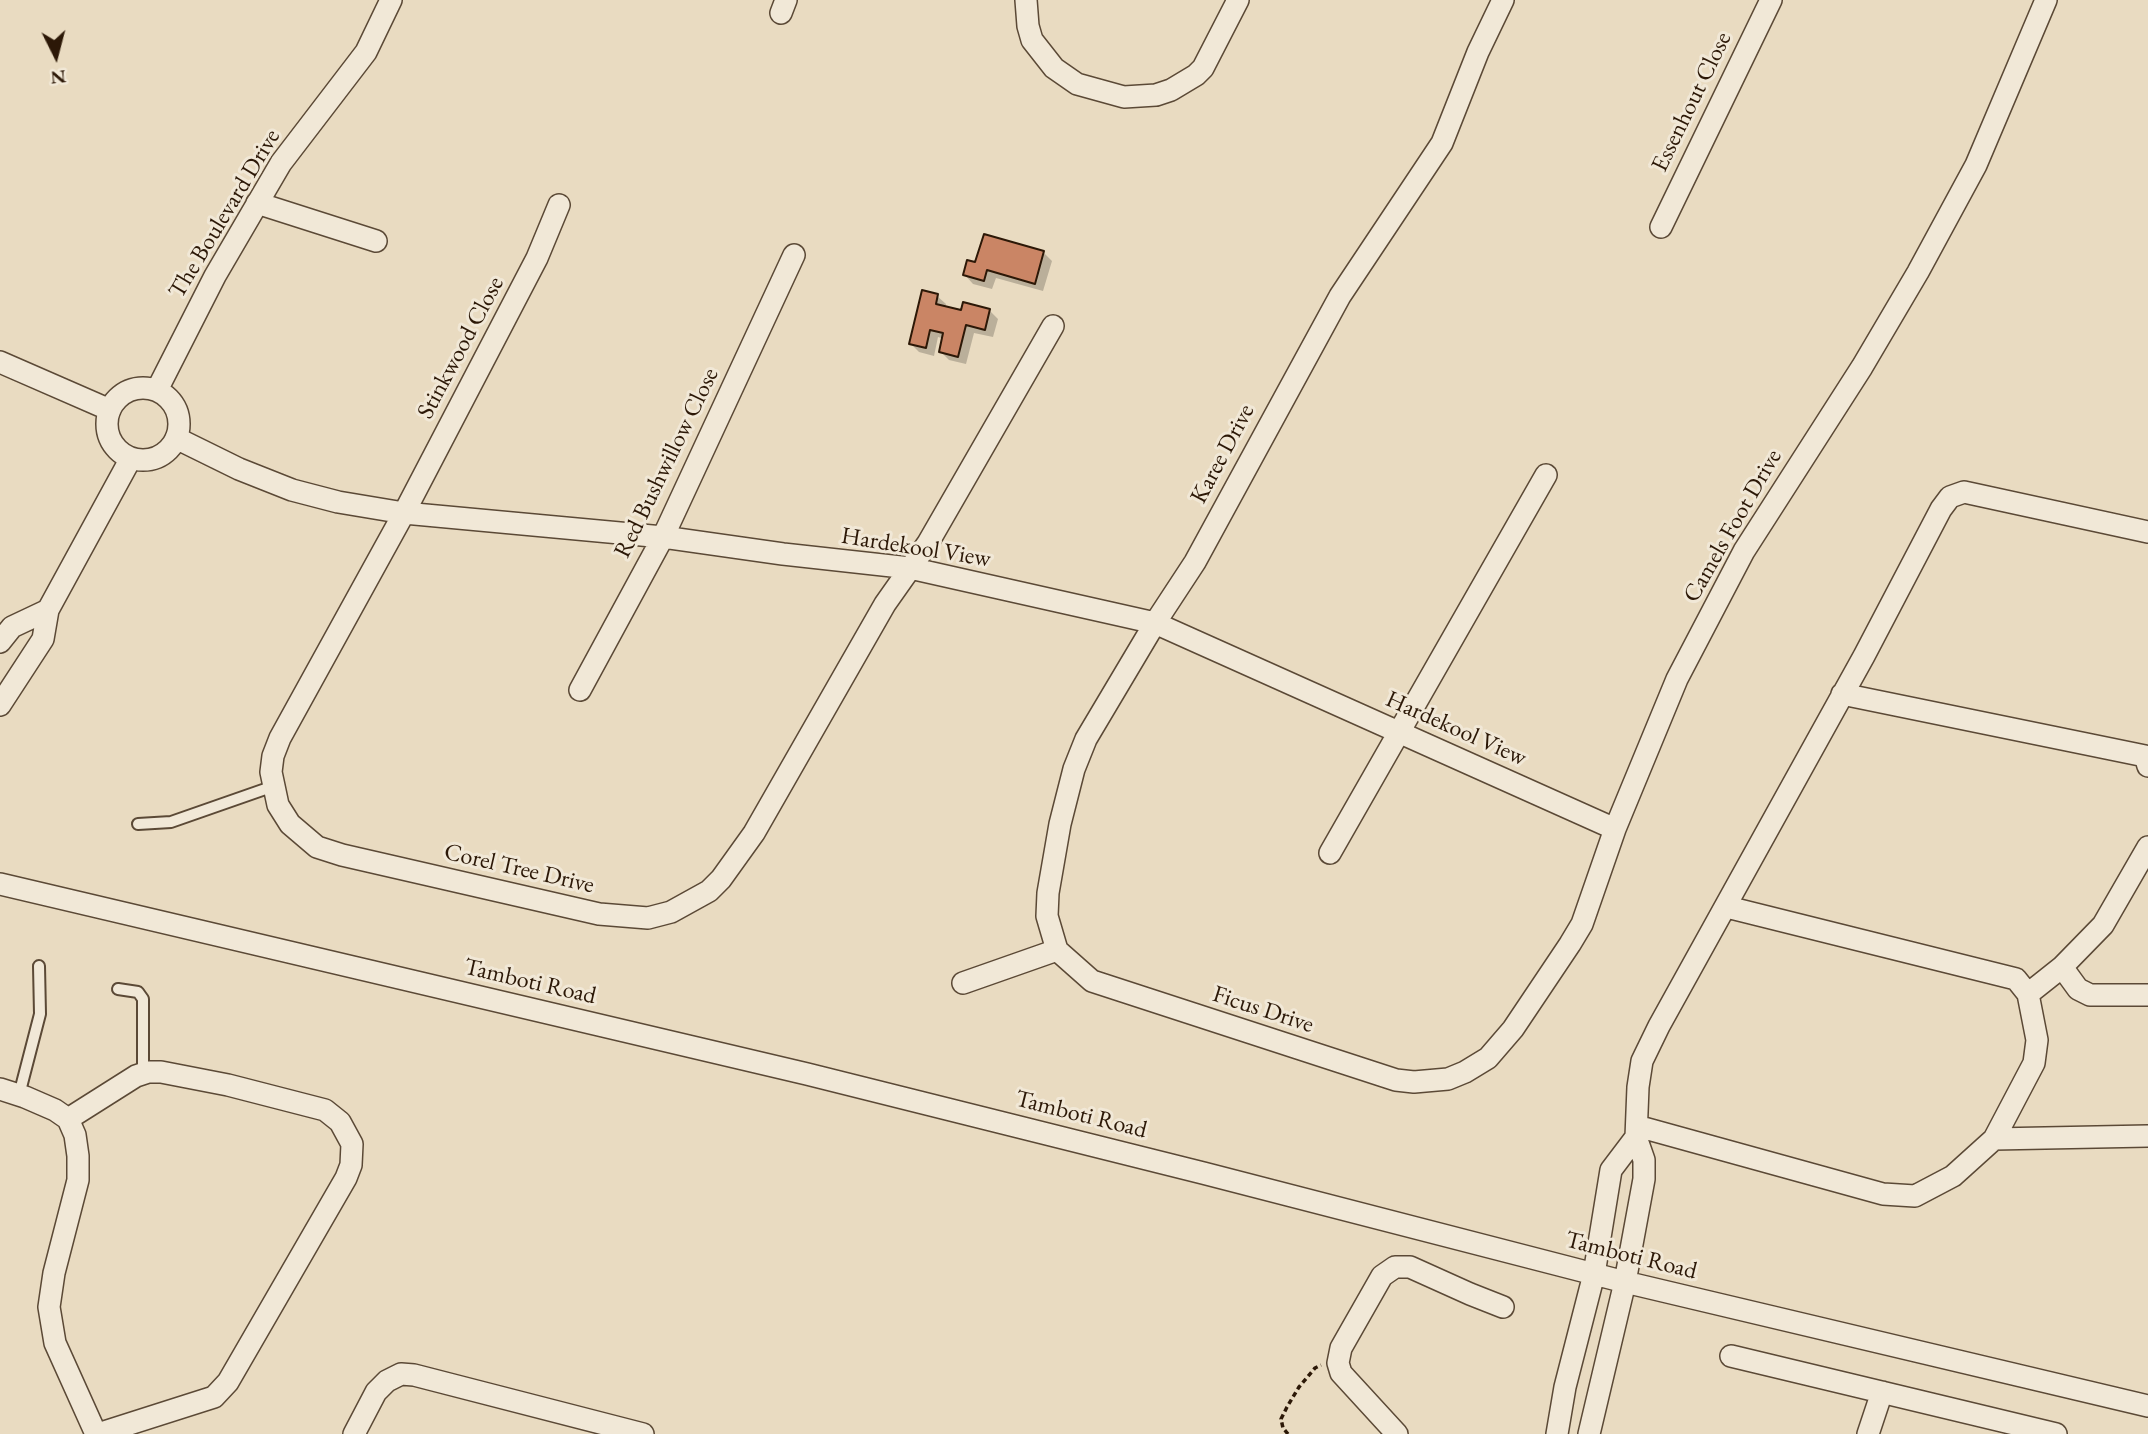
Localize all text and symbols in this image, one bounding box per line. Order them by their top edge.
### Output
north arrow [21,21,91,91]
street label: Essenhout Close [1646,27,1738,177]
text: N [49,64,67,91]
street label: The Boulevard Drive [163,124,287,304]
street label: Stinkwood Close [411,272,511,424]
street label: Red Bushwillow Close [609,363,725,563]
street label: Karee Drive [1185,399,1261,509]
street label: Camels Foot Drive [1678,444,1788,608]
street label: Hardekool View [839,522,993,574]
street label: Hardekool View [1381,685,1531,773]
street label: Corel Tree Drive [441,838,597,900]
street label: Tamboti Road [461,953,599,1011]
street label: Ficus Drive [1209,980,1317,1040]
street label: Tamboti Road [1012,1085,1150,1145]
street label: Tamboti Road [1562,1226,1700,1286]

